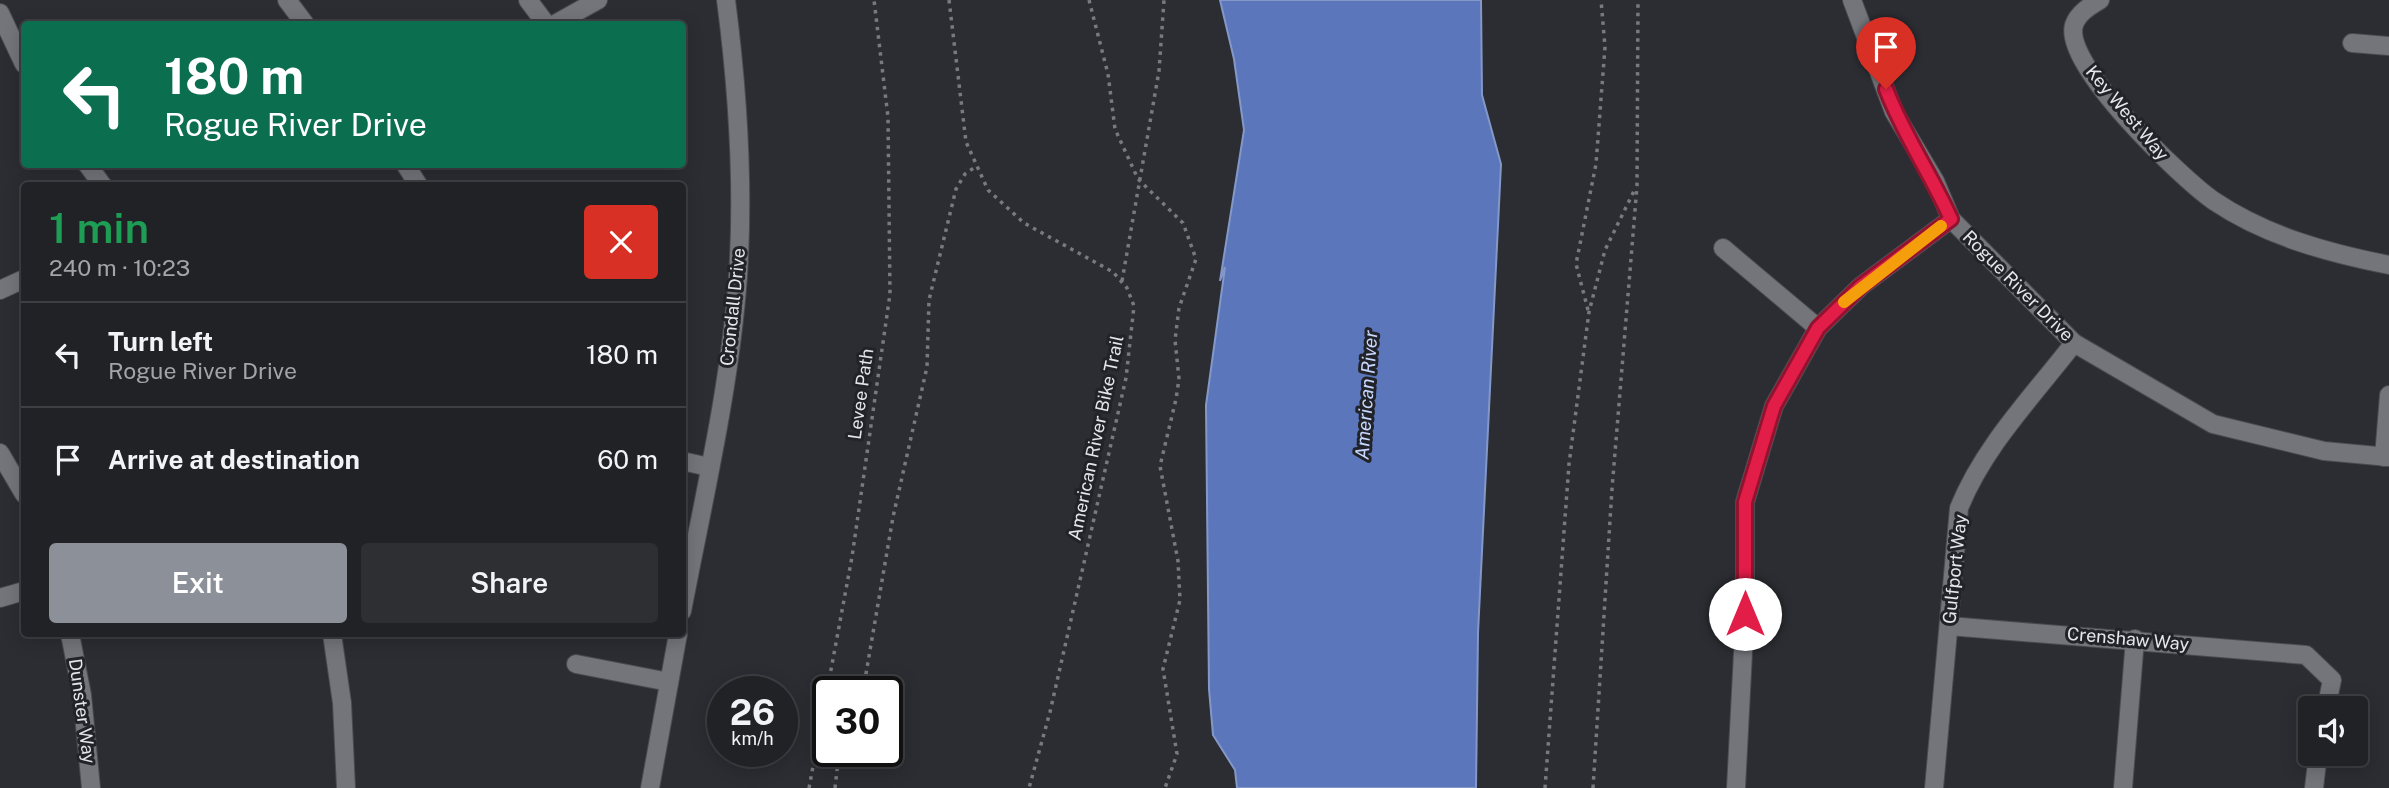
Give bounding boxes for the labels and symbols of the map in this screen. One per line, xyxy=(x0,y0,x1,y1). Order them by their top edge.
pin xyxy=(1856,17,1916,89)
street label: Key West Way xyxy=(2082,61,2173,165)
street label: Rogue River Drive xyxy=(1959,226,2078,345)
street label: Crondall Drive xyxy=(716,247,749,367)
water label: American River xyxy=(1351,329,1382,460)
street label: American River Bike Trail xyxy=(1064,333,1128,542)
street label: Levee Path xyxy=(844,347,877,441)
street label: Gulfport Way xyxy=(1938,513,1971,625)
position arrow xyxy=(1708,577,1782,651)
street label: Crenshaw Way xyxy=(2066,623,2190,654)
street label: Dunster Way xyxy=(65,657,100,765)
speed limit sign: 30 xyxy=(812,676,903,767)

